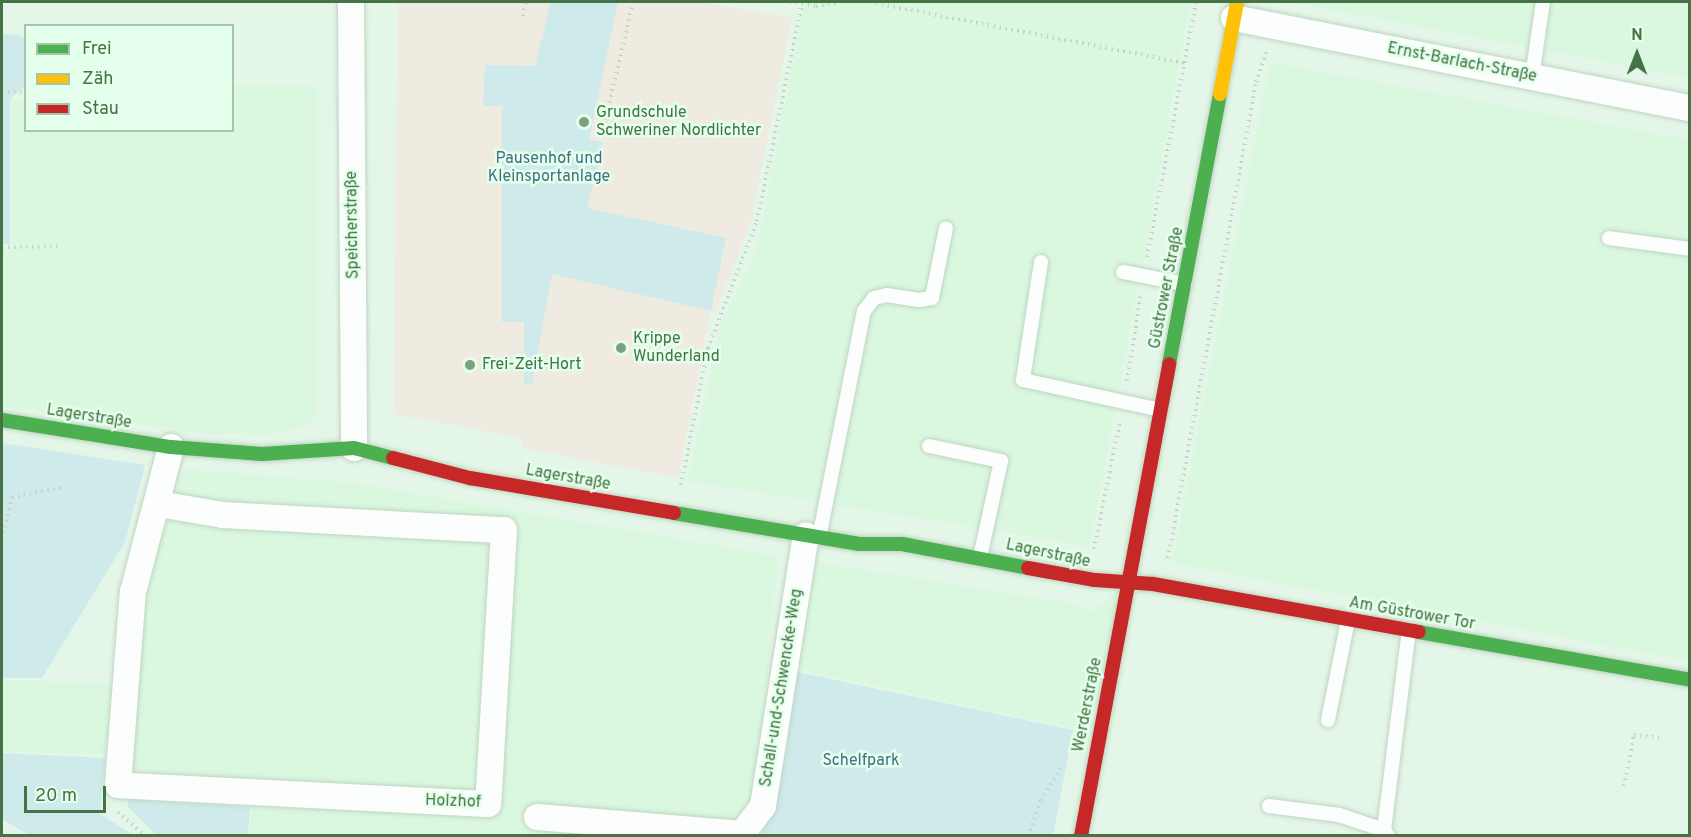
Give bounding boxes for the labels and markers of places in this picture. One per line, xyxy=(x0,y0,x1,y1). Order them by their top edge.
place label: Grundschule Schweriner Nordlichter xyxy=(596,103,761,141)
marker: Grundschule Schweriner Nordlichter xyxy=(577,115,591,129)
place label: Krippe Wunderland xyxy=(633,329,720,367)
marker: Krippe Wunderland xyxy=(614,341,628,355)
place label: Frei-Zeit-Hort xyxy=(482,355,581,375)
marker: Frei-Zeit-Hort xyxy=(463,358,477,372)

